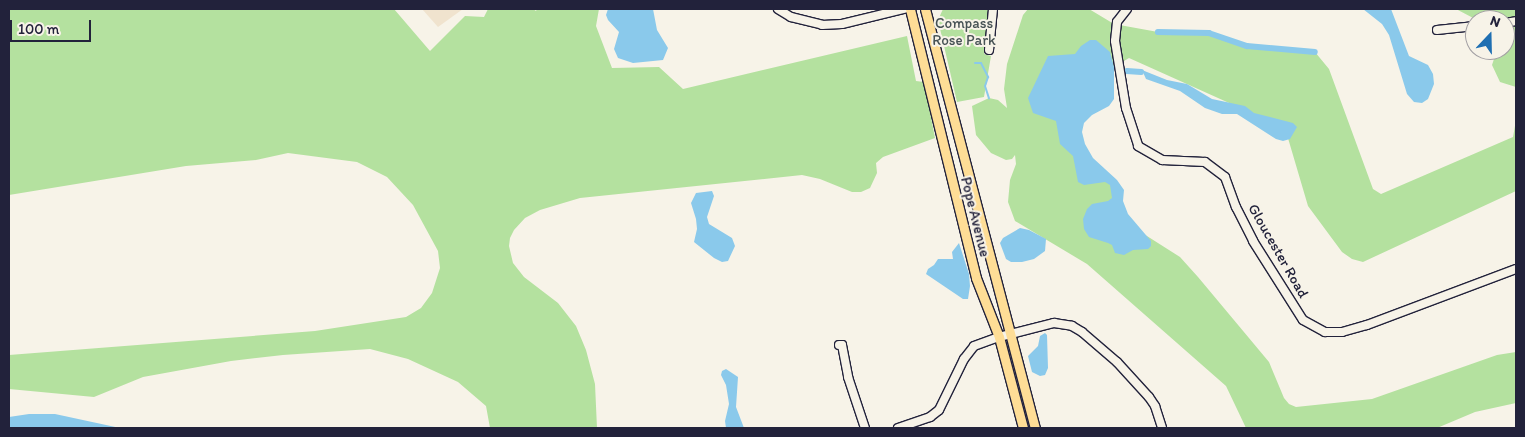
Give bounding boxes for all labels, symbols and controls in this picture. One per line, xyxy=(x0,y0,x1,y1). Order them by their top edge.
scale bar xyxy=(12,10,94,42)
north arrow xyxy=(1465,10,1515,60)
text: N xyxy=(1488,12,1503,31)
park label: Compass Rose Park xyxy=(932,14,996,49)
text: 100 m xyxy=(18,20,59,38)
street label: Pope Avenue xyxy=(956,175,994,259)
street label: Gloucester Road xyxy=(1244,201,1312,301)

